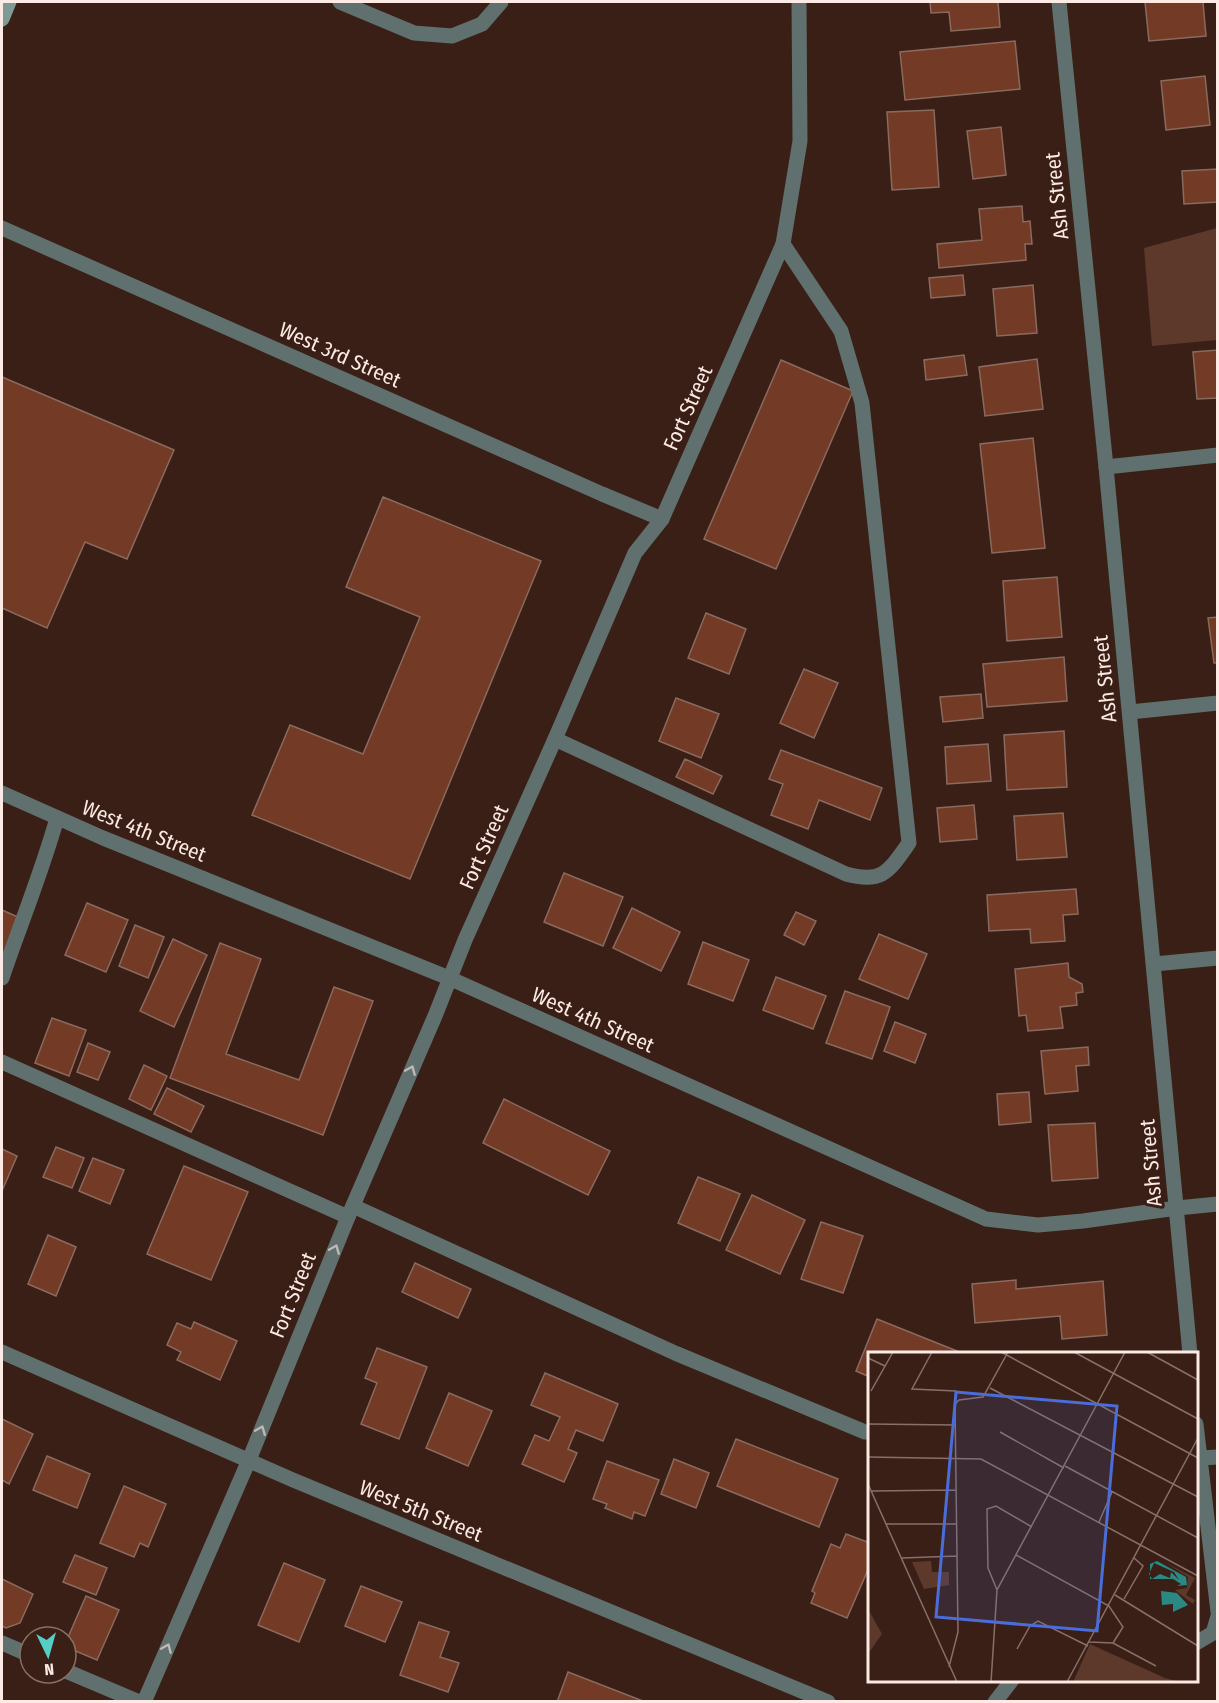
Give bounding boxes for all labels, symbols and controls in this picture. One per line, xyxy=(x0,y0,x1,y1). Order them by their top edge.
street label: Ash Street xyxy=(1039,151,1075,241)
street label: West 3rd Street xyxy=(275,317,405,394)
street label: Fort Street xyxy=(658,361,718,455)
street label: Ash Street xyxy=(1087,634,1123,724)
street label: West 4th Street xyxy=(78,794,210,868)
street label: Fort Street xyxy=(454,800,514,894)
street label: West 4th Street xyxy=(528,981,658,1059)
one-way arrow xyxy=(404,1066,416,1077)
street label: Ash Street xyxy=(1134,1118,1168,1208)
one-way arrow xyxy=(328,1245,340,1256)
street label: Fort Street xyxy=(264,1248,322,1342)
inset map xyxy=(868,1352,1198,1682)
one-way arrow xyxy=(254,1425,266,1436)
street label: West 5th Street xyxy=(356,1474,487,1548)
north arrow xyxy=(18,1625,78,1685)
one-way arrow xyxy=(160,1643,172,1654)
text: N xyxy=(44,1660,55,1679)

